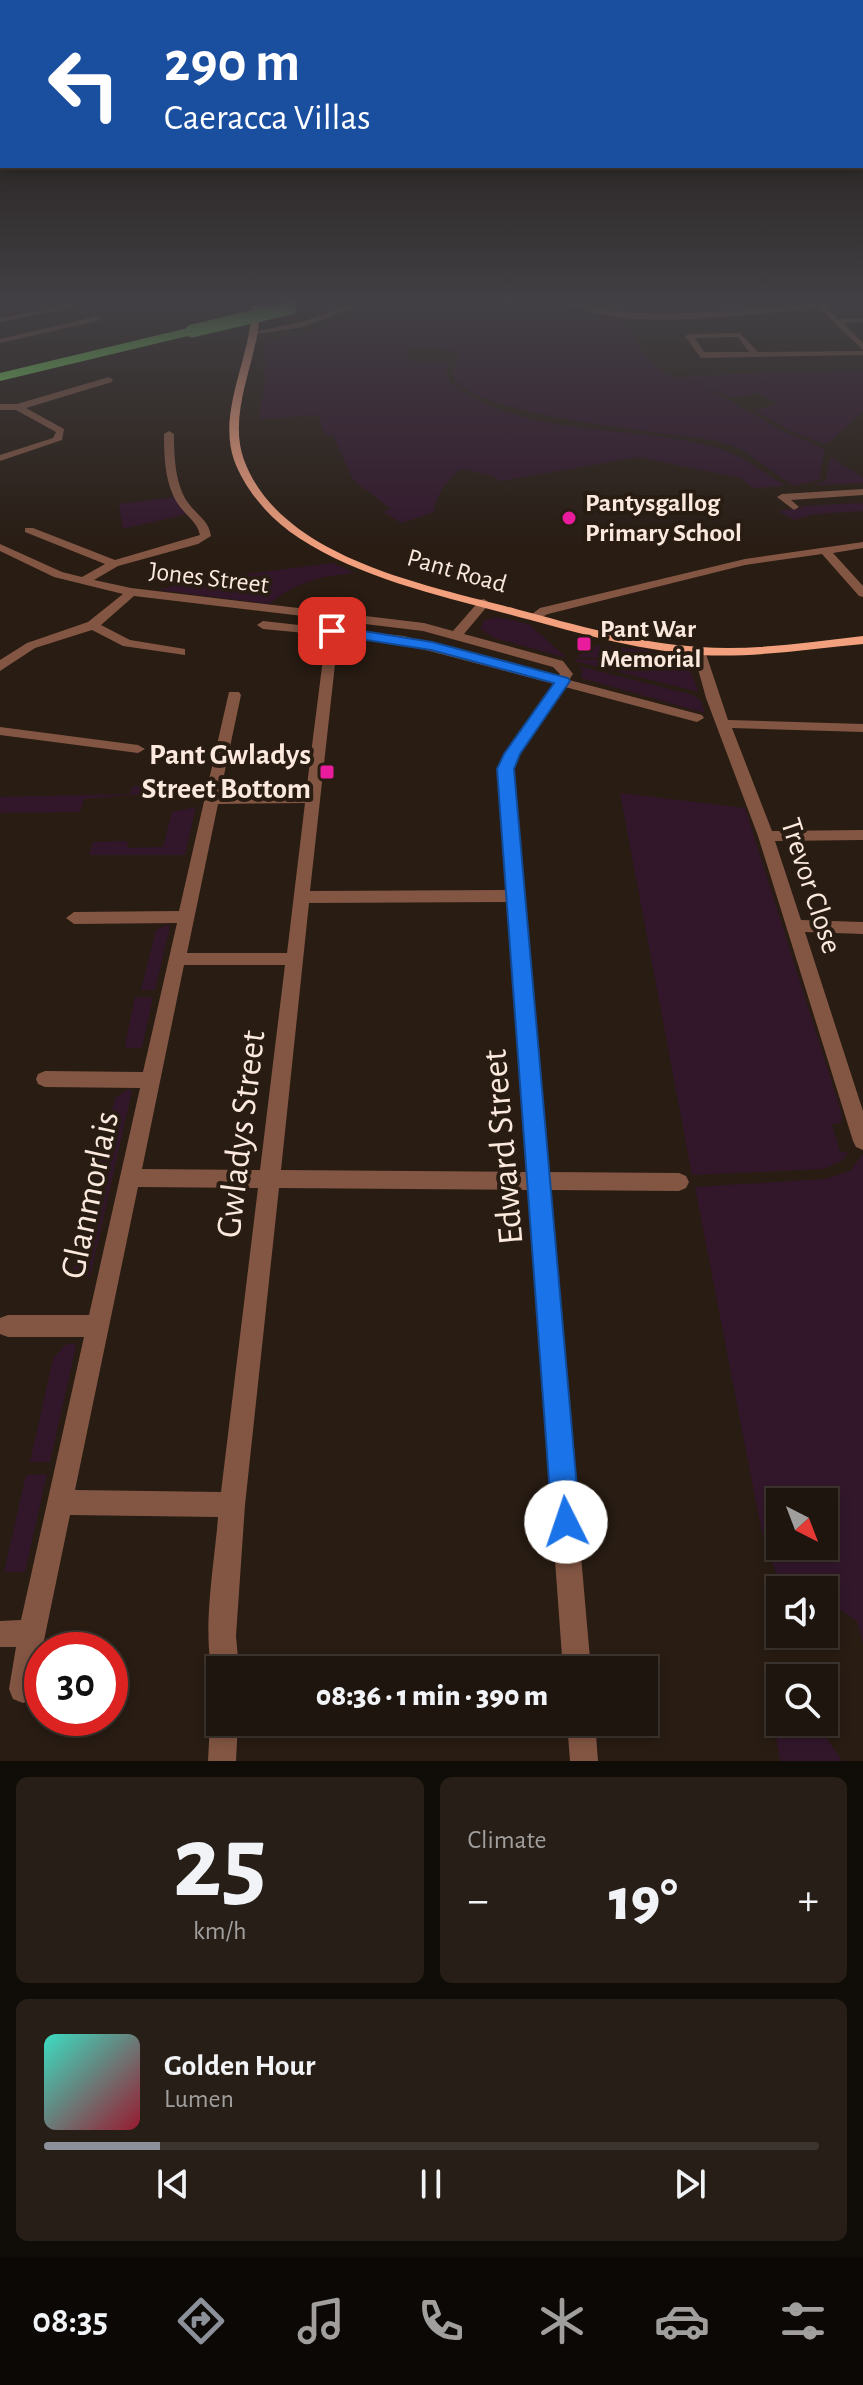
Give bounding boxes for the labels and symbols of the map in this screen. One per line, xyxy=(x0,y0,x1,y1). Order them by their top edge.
place label: Pantysgallog Primary School xyxy=(585,490,742,546)
marker: Pantysgallog Primary School xyxy=(560,509,578,527)
street label: Pant Road xyxy=(404,544,510,598)
street label: Jones Street xyxy=(148,558,270,598)
pin xyxy=(298,597,366,665)
place label: Pant War Memorial xyxy=(600,616,701,672)
marker: Pant War Memorial xyxy=(575,635,593,653)
place label: Pant Gwladys Street Bottom xyxy=(142,740,311,804)
marker: Pant Gwladys Street Bottom xyxy=(318,763,336,781)
street label: Trevor Close xyxy=(775,815,847,957)
street label: Gwladys Street xyxy=(210,1028,272,1240)
street label: Edward Street xyxy=(476,1047,529,1246)
street label: Glanmorlais xyxy=(55,1108,125,1282)
position arrow xyxy=(524,1480,608,1564)
north arrow xyxy=(766,1488,838,1560)
speed limit sign: 30 xyxy=(24,1632,128,1736)

